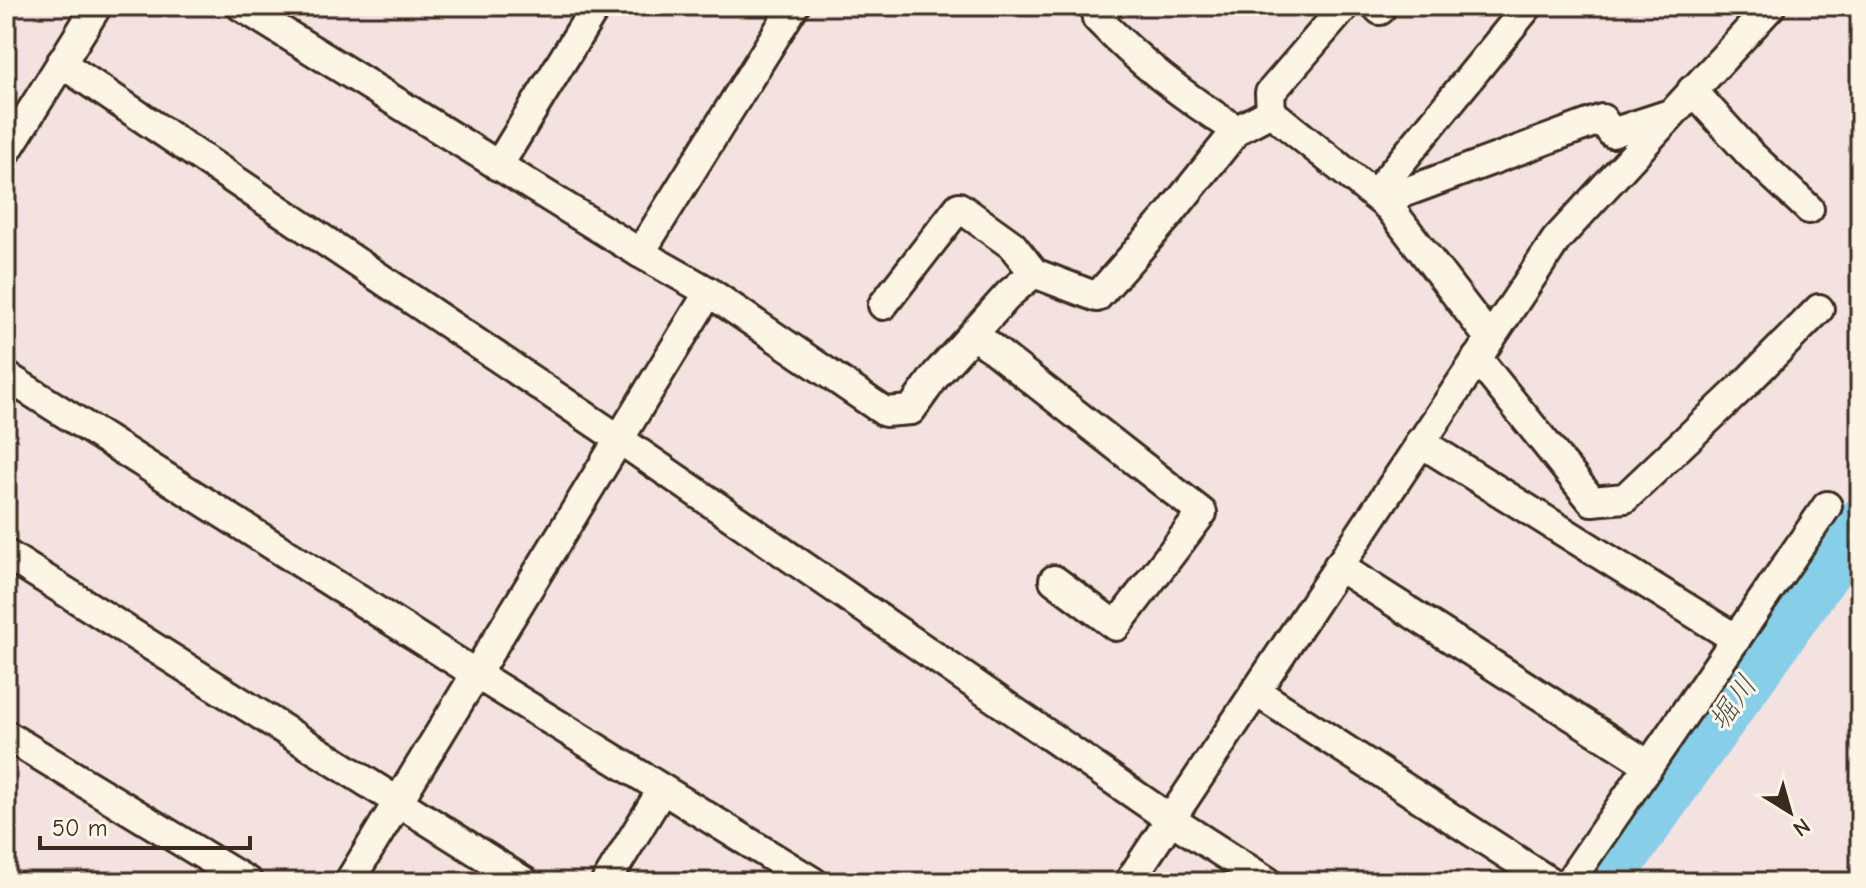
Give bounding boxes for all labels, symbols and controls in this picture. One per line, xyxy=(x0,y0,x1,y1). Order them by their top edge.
water label: 堀川 xyxy=(1701,668,1765,738)
north arrow xyxy=(1750,772,1830,852)
scale bar xyxy=(40,800,250,850)
text: N xyxy=(1788,812,1815,842)
text: 50 m xyxy=(52,814,108,842)

